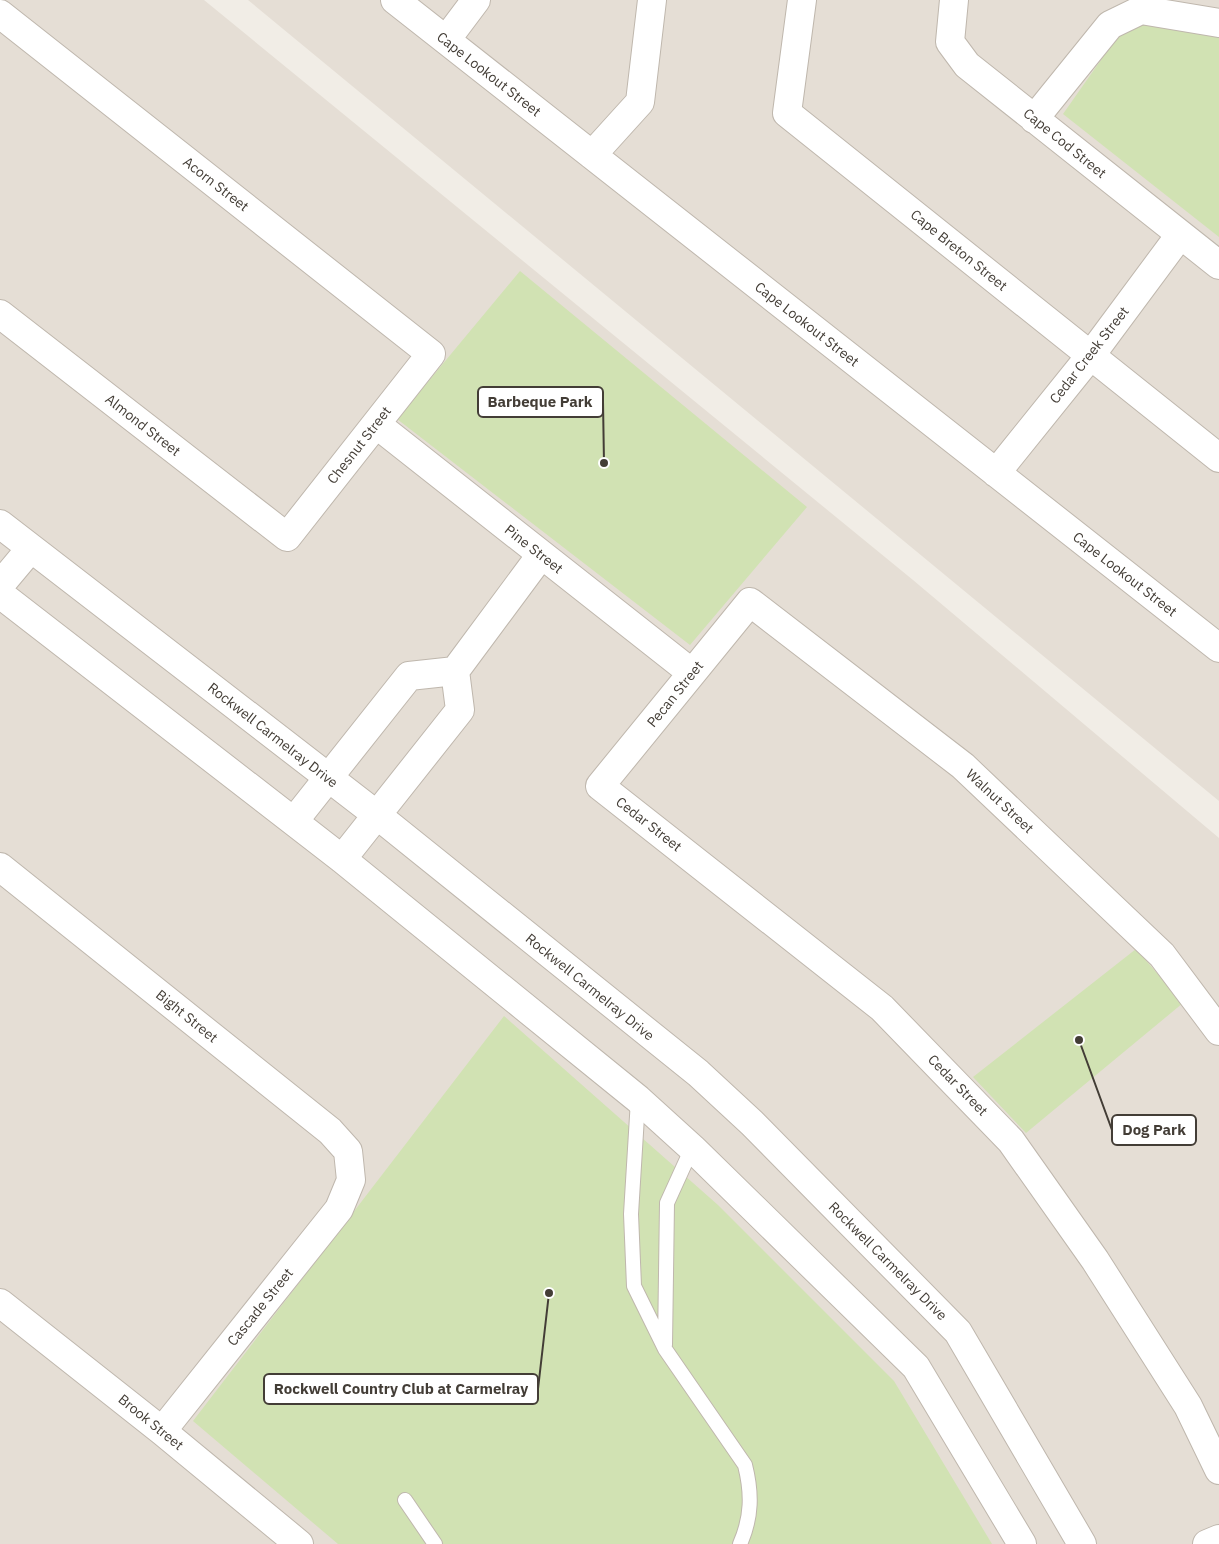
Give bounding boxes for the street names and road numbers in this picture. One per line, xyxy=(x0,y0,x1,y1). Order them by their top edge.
street label: Cape Lookout Street xyxy=(433,28,545,120)
street label: Cape Cod Street xyxy=(1020,104,1110,182)
street label: Acorn Street xyxy=(179,153,253,215)
street label: Cape Breton Street xyxy=(907,205,1011,295)
street label: Cape Lookout Street xyxy=(751,278,863,370)
street label: Cedar Creek Street xyxy=(1045,303,1133,407)
street label: Almond Street xyxy=(102,390,184,460)
street label: Chesnut Street xyxy=(323,402,395,487)
street label: Pine Street xyxy=(501,521,567,577)
street label: Cape Lookout Street xyxy=(1069,528,1181,620)
street label: Pecan Street xyxy=(643,657,707,731)
street label: Rockwell Carmelray Drive xyxy=(204,678,342,792)
street label: Walnut Street xyxy=(962,765,1038,837)
street label: Cedar Street xyxy=(612,793,686,855)
street label: Rockwell Carmelray Drive xyxy=(522,929,658,1045)
street label: Bight Street xyxy=(152,986,222,1047)
street label: Cedar Street xyxy=(924,1050,992,1120)
street label: Rockwell Carmelray Drive xyxy=(825,1198,951,1324)
street label: Cascade Street xyxy=(223,1264,297,1350)
street label: Brook Street xyxy=(115,1390,187,1454)

